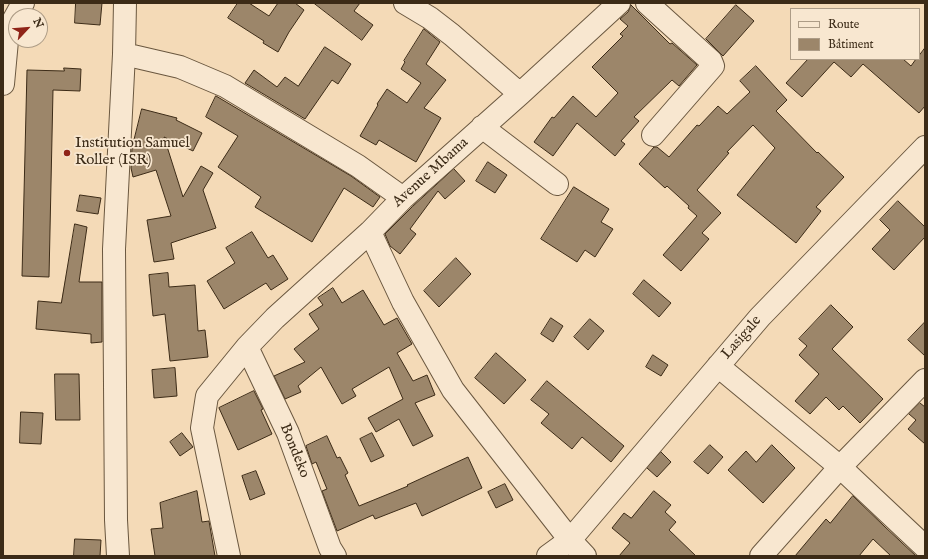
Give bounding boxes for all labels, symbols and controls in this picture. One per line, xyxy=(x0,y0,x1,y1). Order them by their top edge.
north arrow xyxy=(8,8,48,48)
legend xyxy=(790,8,920,60)
text: N xyxy=(30,16,46,31)
text: Route xyxy=(828,17,859,32)
text: Bâtiment xyxy=(828,37,874,52)
street label: Avenue Mbama xyxy=(389,134,473,212)
place label: Institution Samuel Roller (ISR) xyxy=(75,135,190,170)
marker: Institution Samuel Roller (ISR) xyxy=(62,148,72,158)
street label: Lasigale xyxy=(718,312,766,364)
street label: Bondeko xyxy=(275,421,313,481)

